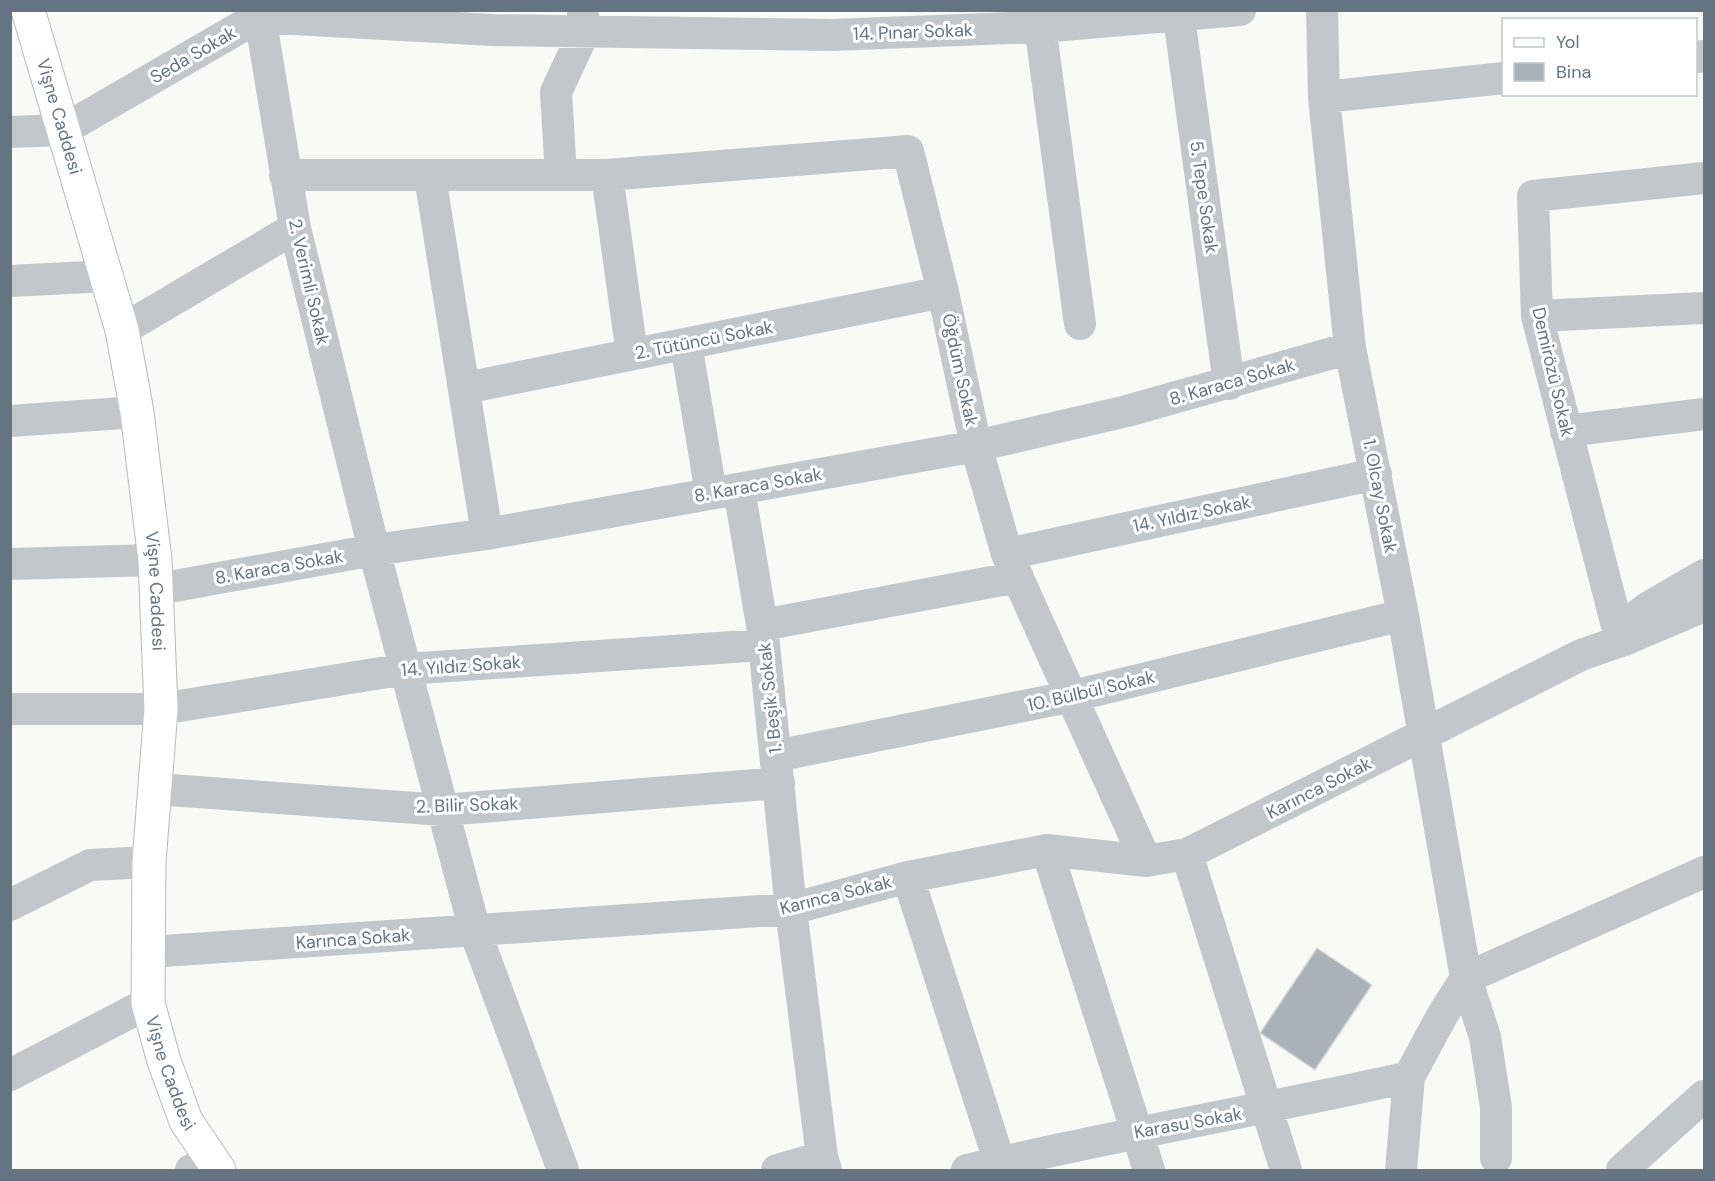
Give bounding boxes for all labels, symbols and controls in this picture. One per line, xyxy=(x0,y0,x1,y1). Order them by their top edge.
street label: 14. Pınar Sokak xyxy=(853,18,973,46)
legend xyxy=(1502,18,1697,96)
street label: Seda Sokak xyxy=(146,21,240,89)
text: Yol xyxy=(1556,30,1580,54)
street label: Vişne Caddesi xyxy=(31,56,88,177)
text: Bina xyxy=(1556,60,1591,84)
street label: 5. Tepe Sokak xyxy=(1184,139,1224,255)
street label: 2. Verimli Sokak xyxy=(283,216,335,348)
street label: Demirözü Sokak xyxy=(1526,305,1580,439)
street label: Öğdüm Sokak xyxy=(936,311,984,429)
street label: 2. Tütüncü Sokak xyxy=(633,315,775,365)
street label: 8. Karaca Sokak xyxy=(1166,353,1298,411)
street label: 1. Olcay Sokak xyxy=(1357,437,1403,555)
street label: 8. Karaca Sokak xyxy=(692,462,824,508)
street label: 14. Yıldız Sokak xyxy=(1131,490,1253,538)
street label: Vişne Caddesi xyxy=(140,530,171,651)
street label: 8. Karaca Sokak xyxy=(213,544,345,590)
street label: 1. Beşik Sokak xyxy=(752,641,788,755)
street label: 14. Yıldız Sokak xyxy=(400,650,522,682)
street label: 10. Bülbül Sokak xyxy=(1025,665,1157,717)
street label: Karınca Sokak xyxy=(1262,751,1376,825)
street label: 2. Bilir Sokak xyxy=(415,791,519,819)
street label: Karınca Sokak xyxy=(777,869,895,921)
street label: Karınca Sokak xyxy=(295,923,411,955)
street label: Vişne Caddesi xyxy=(140,1013,201,1135)
street label: Karasu Sokak xyxy=(1132,1102,1244,1144)

